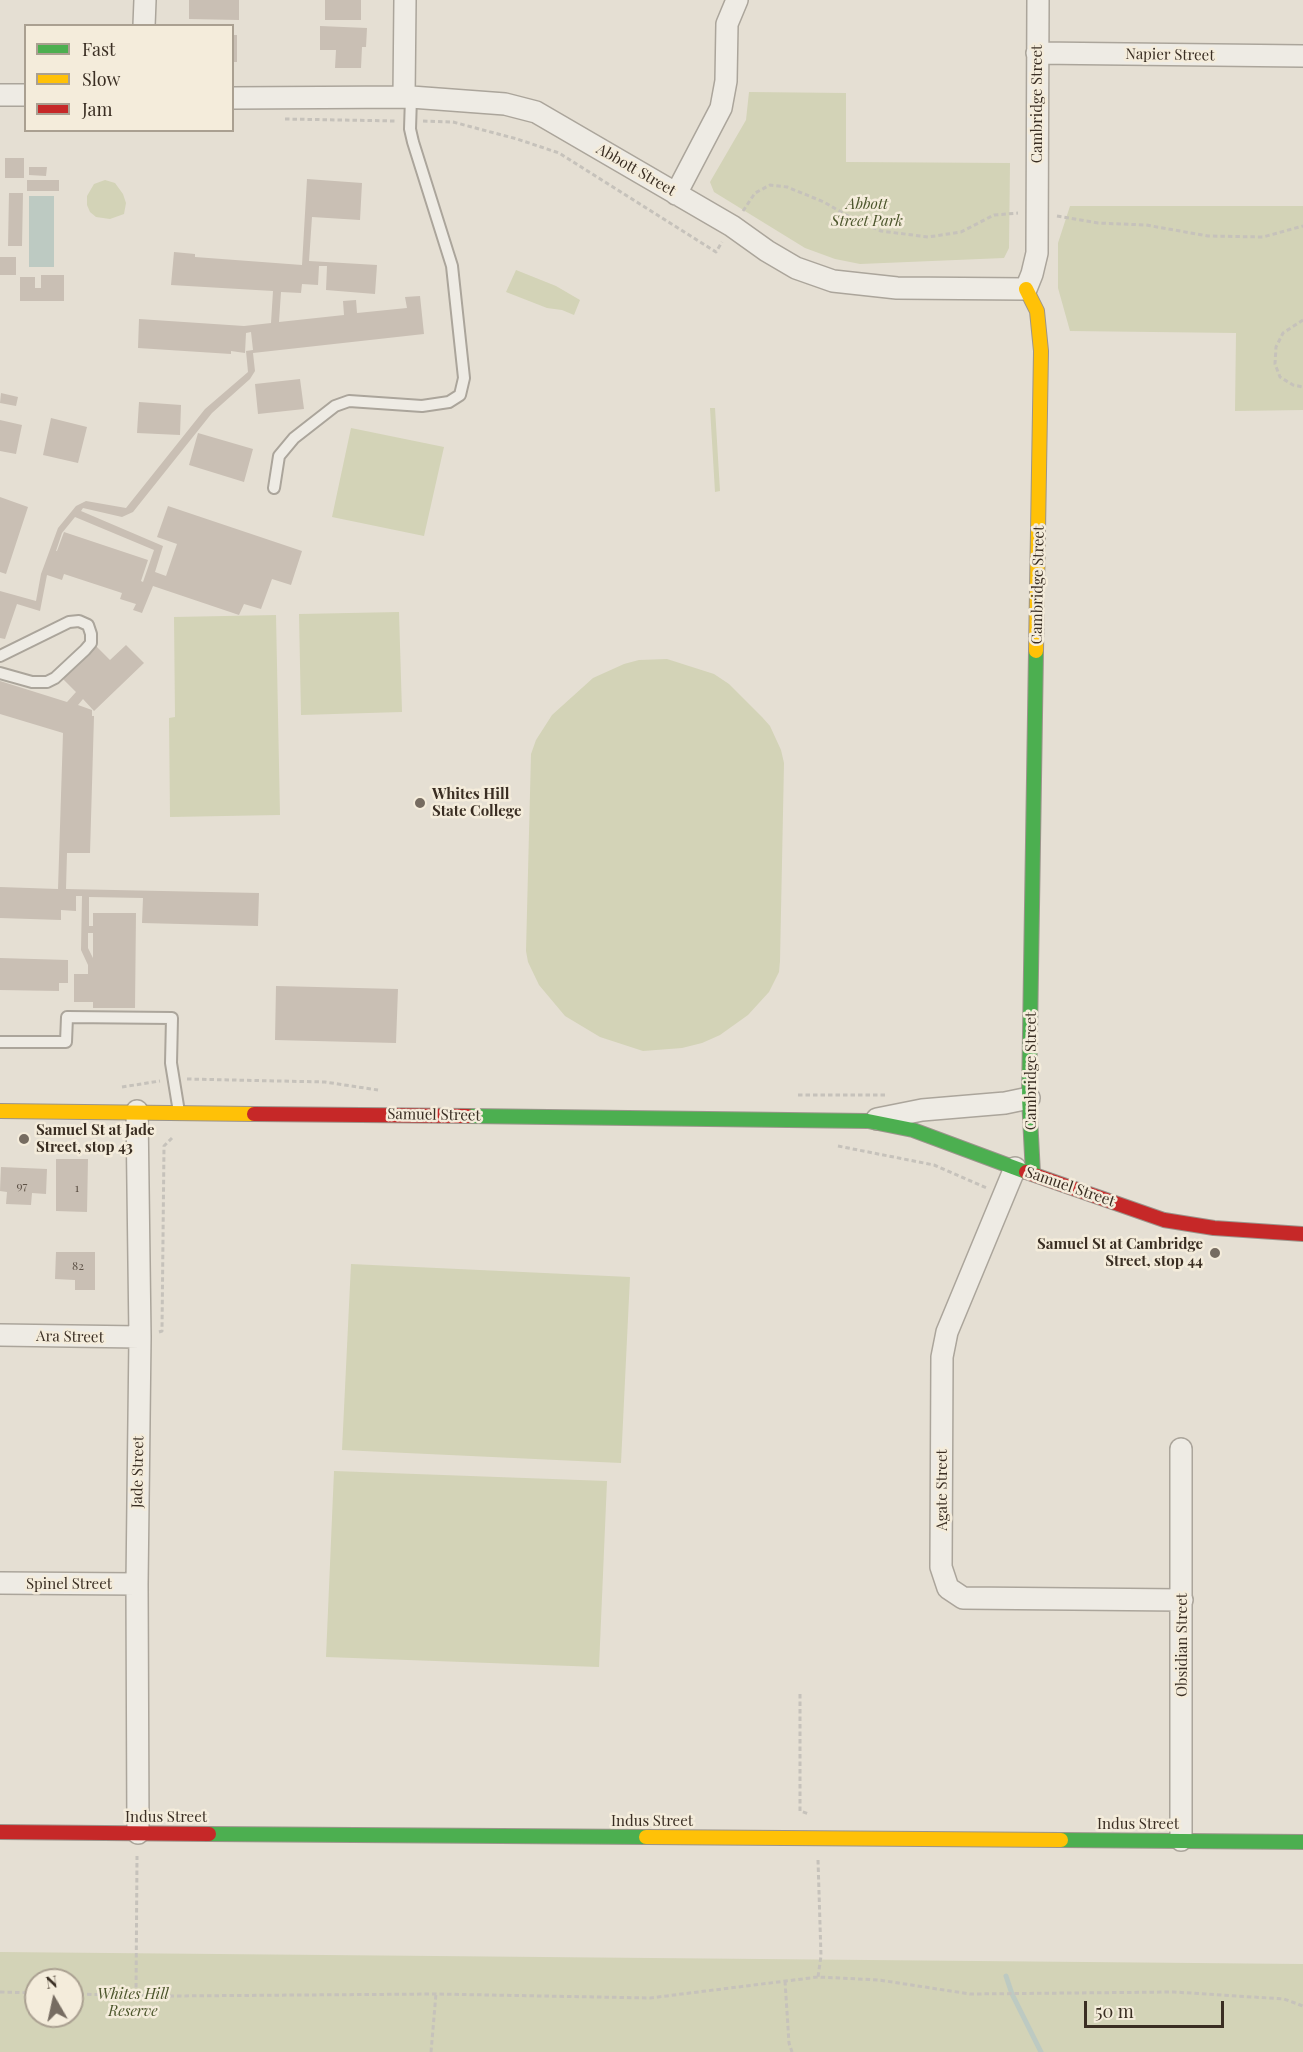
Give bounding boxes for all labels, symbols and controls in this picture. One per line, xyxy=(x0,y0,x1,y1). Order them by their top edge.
legend xyxy=(24,24,234,132)
text: Fast xyxy=(82,37,115,61)
street label: Cambridge Street xyxy=(1028,45,1046,163)
street label: Napier Street xyxy=(1125,45,1215,65)
text: Slow xyxy=(82,67,120,91)
text: Jam xyxy=(82,97,112,121)
street label: Abbott Street xyxy=(593,140,679,200)
park label: Abbott Street Park xyxy=(831,195,903,230)
street label: Cambridge Street xyxy=(1028,525,1048,645)
place label: Whites Hill State College xyxy=(432,785,521,820)
marker: Whites Hill State College xyxy=(413,796,427,810)
street label: Cambridge Street xyxy=(1022,1012,1040,1130)
street label: Samuel Street xyxy=(387,1105,481,1125)
place label: Samuel St at Jade Street, stop 43 xyxy=(36,1121,154,1156)
marker: Samuel St at Jade Street, stop 43 xyxy=(17,1132,31,1146)
street label: Samuel Street xyxy=(1023,1163,1117,1211)
house number: 97 xyxy=(17,1179,27,1193)
house number: 1 xyxy=(75,1181,79,1195)
place label: Samuel St at Cambridge Street, stop 44 xyxy=(1037,1235,1203,1270)
marker: Samuel St at Cambridge Street, stop 44 xyxy=(1208,1246,1222,1260)
house number: 82 xyxy=(72,1259,84,1273)
street label: Ara Street xyxy=(36,1327,104,1347)
street label: Jade Street xyxy=(128,1436,148,1508)
street label: Agate Street xyxy=(933,1449,951,1531)
street label: Spinel Street xyxy=(26,1575,112,1593)
street label: Obsidian Street xyxy=(1173,1593,1191,1697)
street label: Indus Street xyxy=(125,1808,207,1826)
street label: Indus Street xyxy=(611,1812,693,1830)
street label: Indus Street xyxy=(1097,1815,1179,1833)
north arrow xyxy=(24,1968,84,2028)
text: N xyxy=(44,1970,59,1993)
park label: Whites Hill Reserve xyxy=(97,1985,169,2020)
scale bar xyxy=(1087,1989,1226,2027)
text: 50 m xyxy=(1095,1999,1134,2023)

